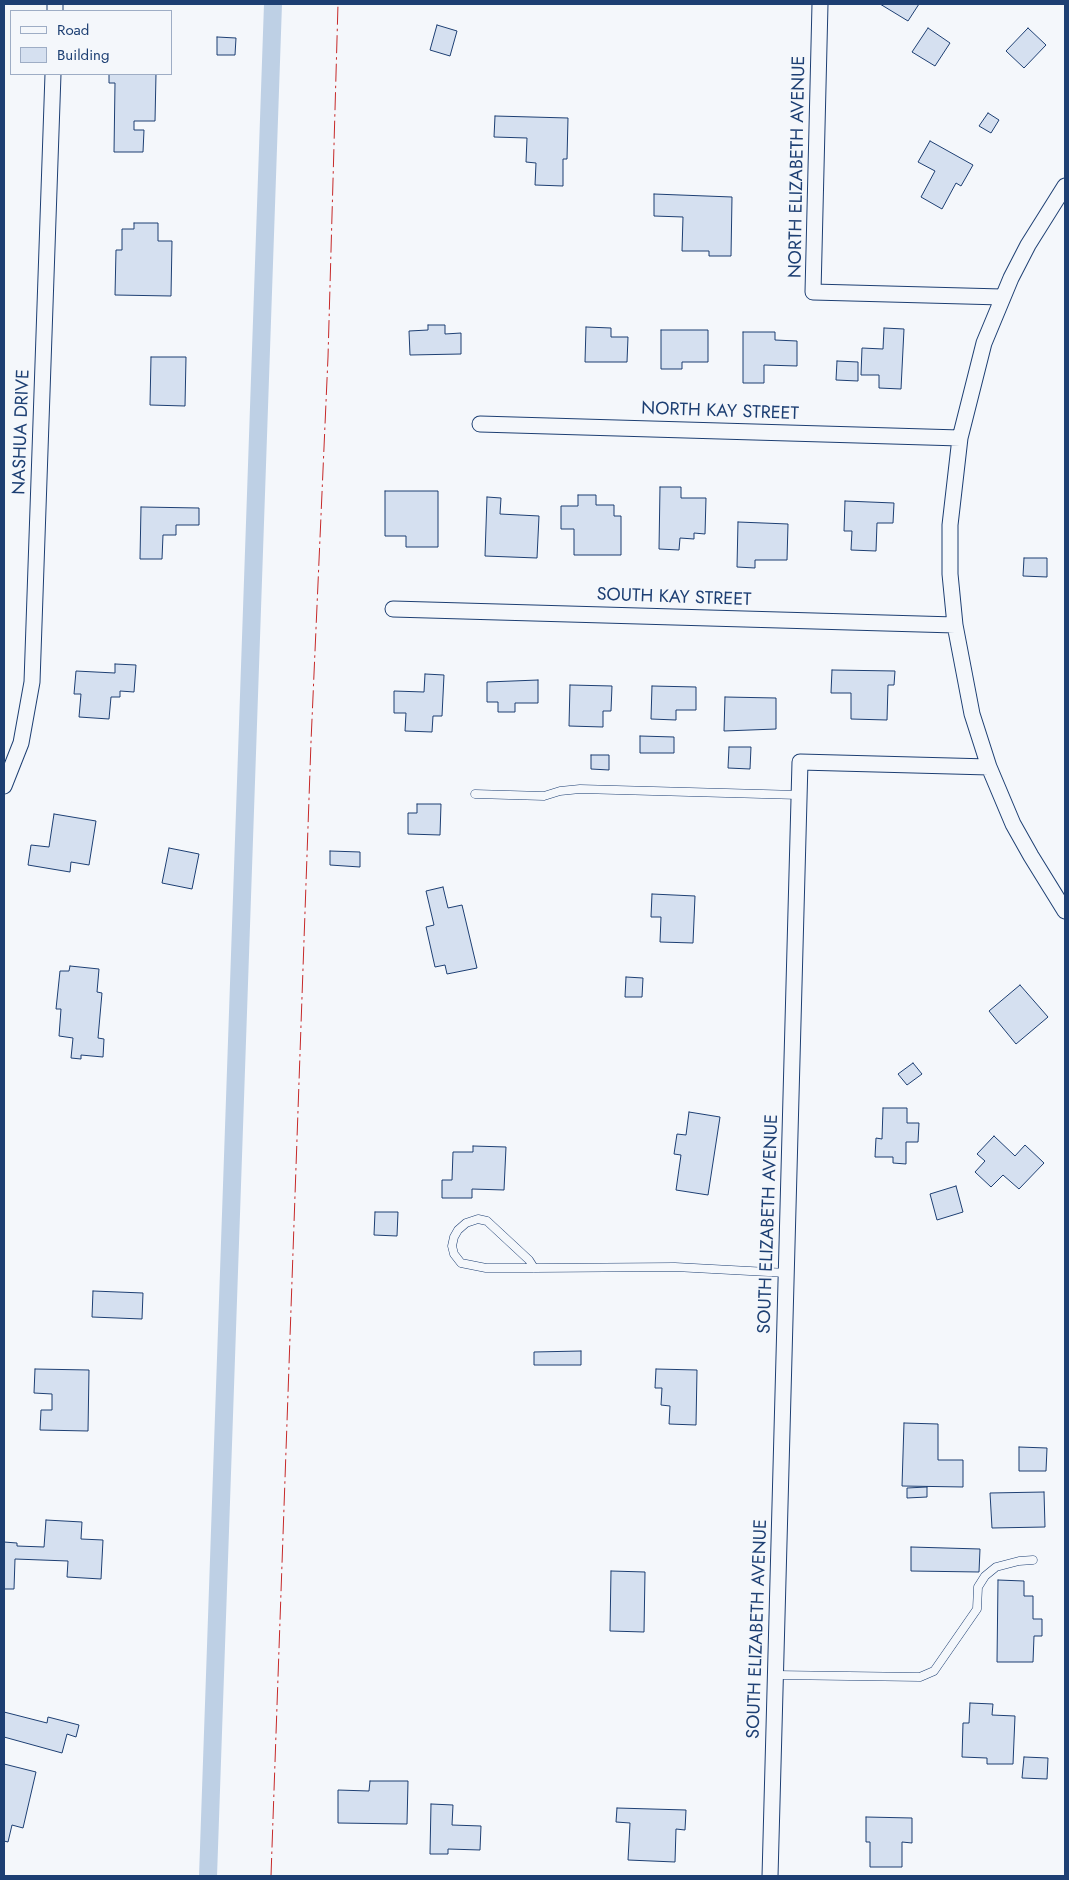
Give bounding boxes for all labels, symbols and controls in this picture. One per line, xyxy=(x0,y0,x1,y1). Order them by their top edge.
legend xyxy=(10,10,172,75)
text: Road xyxy=(57,19,89,41)
text: Building xyxy=(57,44,109,66)
street label: NORTH ELIZABETH AVENUE xyxy=(785,56,811,278)
street label: NASHUA DRIVE xyxy=(9,369,35,495)
street label: NORTH KAY STREET xyxy=(641,398,799,426)
street label: SOUTH KAY STREET xyxy=(596,585,752,611)
street label: SOUTH ELIZABETH AVENUE xyxy=(754,1114,784,1334)
street label: SOUTH ELIZABETH AVENUE xyxy=(743,1519,773,1739)

